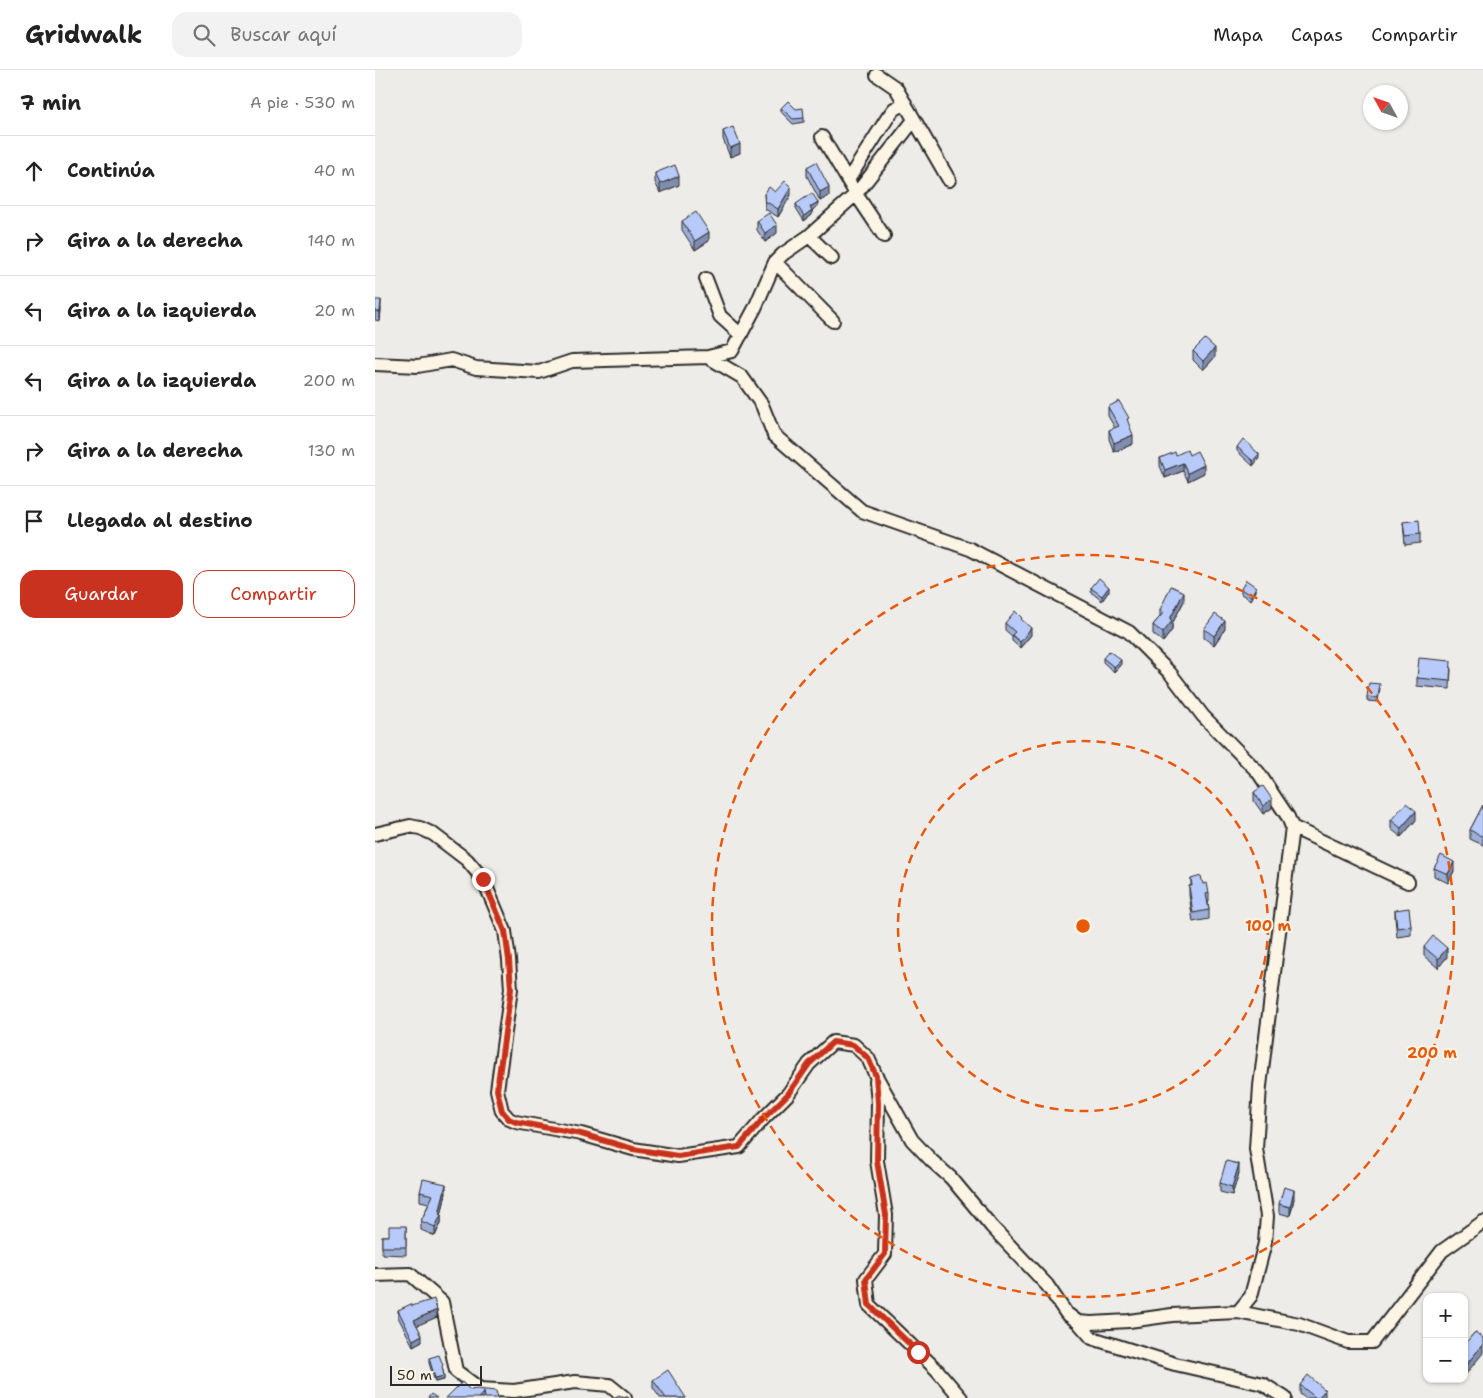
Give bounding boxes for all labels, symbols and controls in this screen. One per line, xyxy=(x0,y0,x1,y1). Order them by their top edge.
search box xyxy=(172,12,522,57)
text: Gridwalk xyxy=(25,19,142,51)
icon: search xyxy=(190,21,218,49)
text: Buscar aquí xyxy=(230,22,337,47)
text: Mapa xyxy=(1213,23,1263,47)
text: Capas xyxy=(1291,23,1343,47)
text: Compartir xyxy=(1371,23,1458,47)
north arrow xyxy=(1363,85,1408,130)
text: 7 min xyxy=(20,89,81,117)
text: A pie · 530 m xyxy=(250,92,355,113)
icon: ahead xyxy=(20,157,48,185)
text: Continúa xyxy=(67,158,155,183)
text: 40 m xyxy=(313,160,355,181)
icon: right xyxy=(20,227,48,255)
text: Gira a la derecha xyxy=(67,228,243,253)
text: 140 m xyxy=(308,230,355,251)
icon: left xyxy=(20,297,48,325)
text: Gira a la izquierda xyxy=(67,298,256,323)
text: 20 m xyxy=(314,300,355,321)
icon: left xyxy=(20,367,48,395)
text: Gira a la izquierda xyxy=(67,368,256,393)
text: 200 m xyxy=(303,370,355,391)
icon: right xyxy=(20,437,48,465)
text: Gira a la derecha xyxy=(67,438,243,463)
text: 130 m xyxy=(308,440,355,461)
icon: arrive xyxy=(20,507,48,535)
text: Llegada al destino xyxy=(67,508,253,533)
button: Guardar xyxy=(20,570,183,618)
button: Compartir xyxy=(193,570,355,618)
route end xyxy=(472,868,495,891)
text: 100 m xyxy=(1245,916,1291,936)
centre of rings xyxy=(1074,917,1092,935)
text: 200 m xyxy=(1407,1043,1457,1063)
map controls xyxy=(1423,1293,1468,1383)
button: + xyxy=(1423,1293,1468,1338)
button: − xyxy=(1423,1338,1468,1383)
route start xyxy=(907,1341,930,1364)
scale bar xyxy=(390,1363,483,1386)
text: 50 m xyxy=(397,1366,432,1384)

